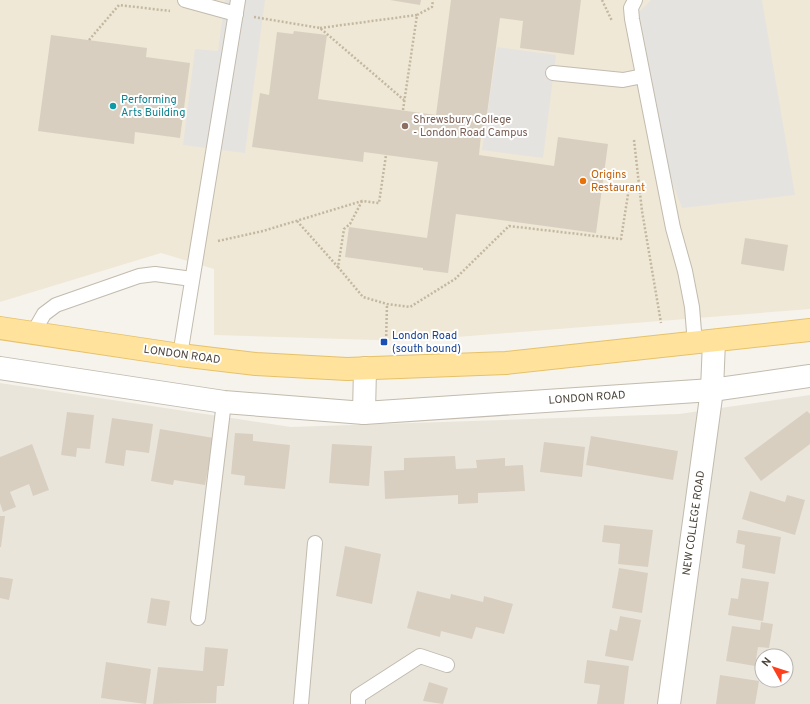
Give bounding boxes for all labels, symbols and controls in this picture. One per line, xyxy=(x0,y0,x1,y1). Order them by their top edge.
place label: Performing Arts Building xyxy=(121,93,185,120)
marker: Performing Arts Building xyxy=(108,101,118,111)
place label: Shrewsbury College - London Road Campus xyxy=(413,113,528,140)
marker: Shrewsbury College - London Road Campus xyxy=(400,121,410,131)
place label: Origins Restaurant xyxy=(591,168,645,195)
marker: Origins Restaurant xyxy=(578,176,588,186)
place label: London Road (south bound) xyxy=(392,329,461,356)
marker: London Road (south bound) xyxy=(379,337,389,347)
street label: LONDON ROAD xyxy=(143,343,221,367)
street label: LONDON ROAD xyxy=(548,388,626,408)
street label: NEW COLLEGE ROAD xyxy=(680,470,708,576)
north arrow xyxy=(754,648,794,688)
text: N xyxy=(759,655,775,670)

